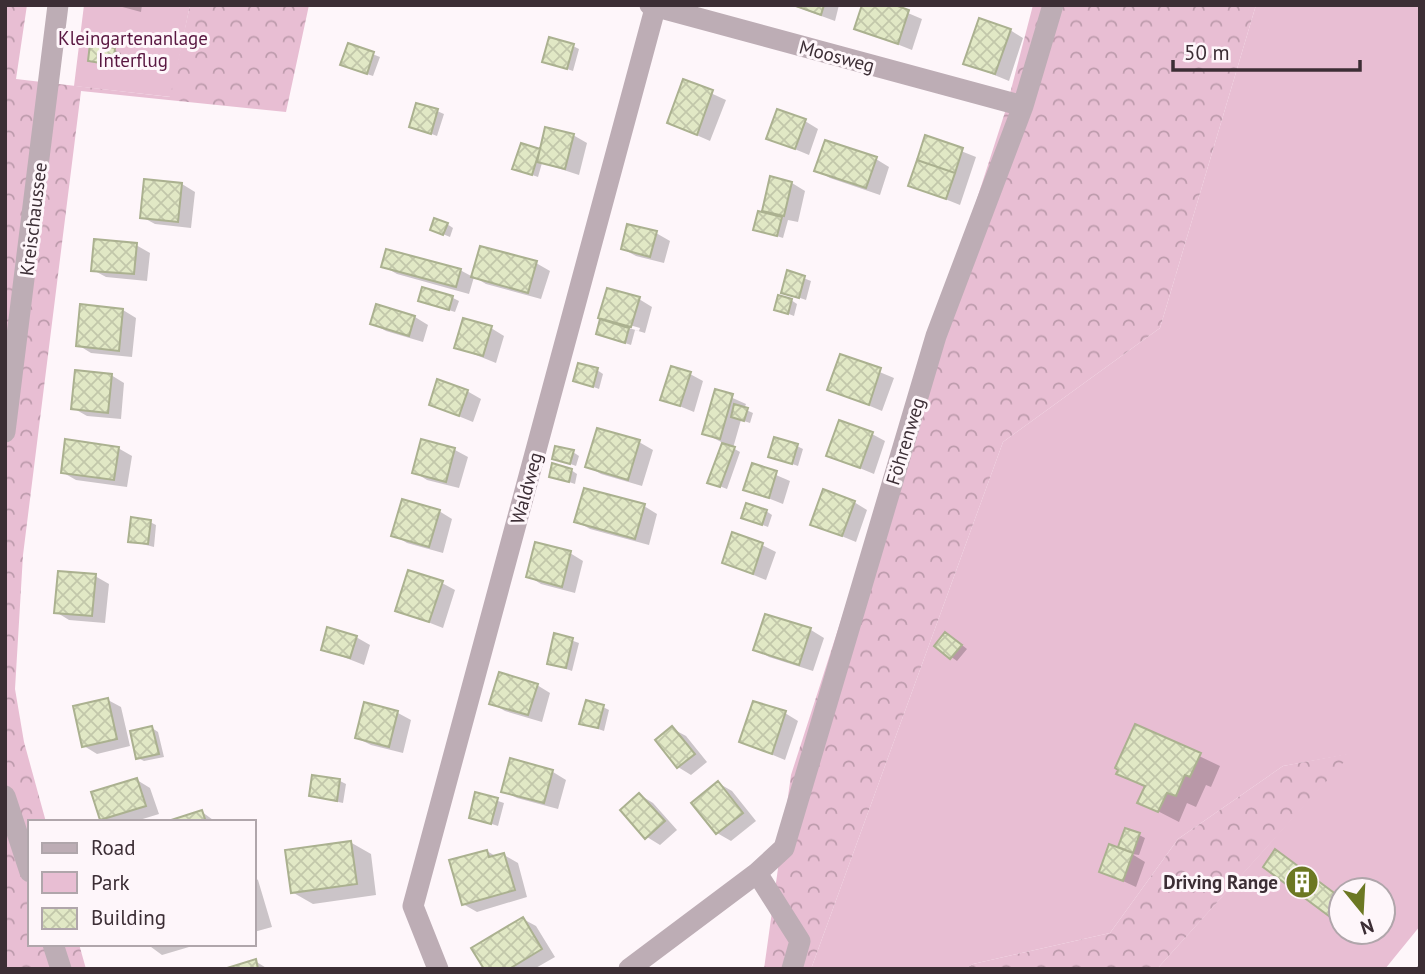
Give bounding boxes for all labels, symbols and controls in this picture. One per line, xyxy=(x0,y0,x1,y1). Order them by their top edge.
park label: Kleingartenanlage Interflug xyxy=(58,26,208,72)
scale bar xyxy=(1173,28,1360,72)
street label: Moosweg xyxy=(797,34,877,78)
text: 50 m xyxy=(1184,39,1230,66)
street label: Kreischaussee xyxy=(14,161,52,277)
street label: Föhrenweg xyxy=(880,394,930,488)
street label: Waldweg xyxy=(505,449,547,527)
legend xyxy=(28,820,256,946)
text: Road xyxy=(91,834,135,861)
building icon: Driving Range xyxy=(1283,863,1321,901)
text: Park xyxy=(91,869,130,896)
place label: Driving Range xyxy=(1163,870,1278,894)
north arrow xyxy=(1327,876,1397,946)
text: Building xyxy=(91,904,166,931)
text: N xyxy=(1358,914,1377,941)

